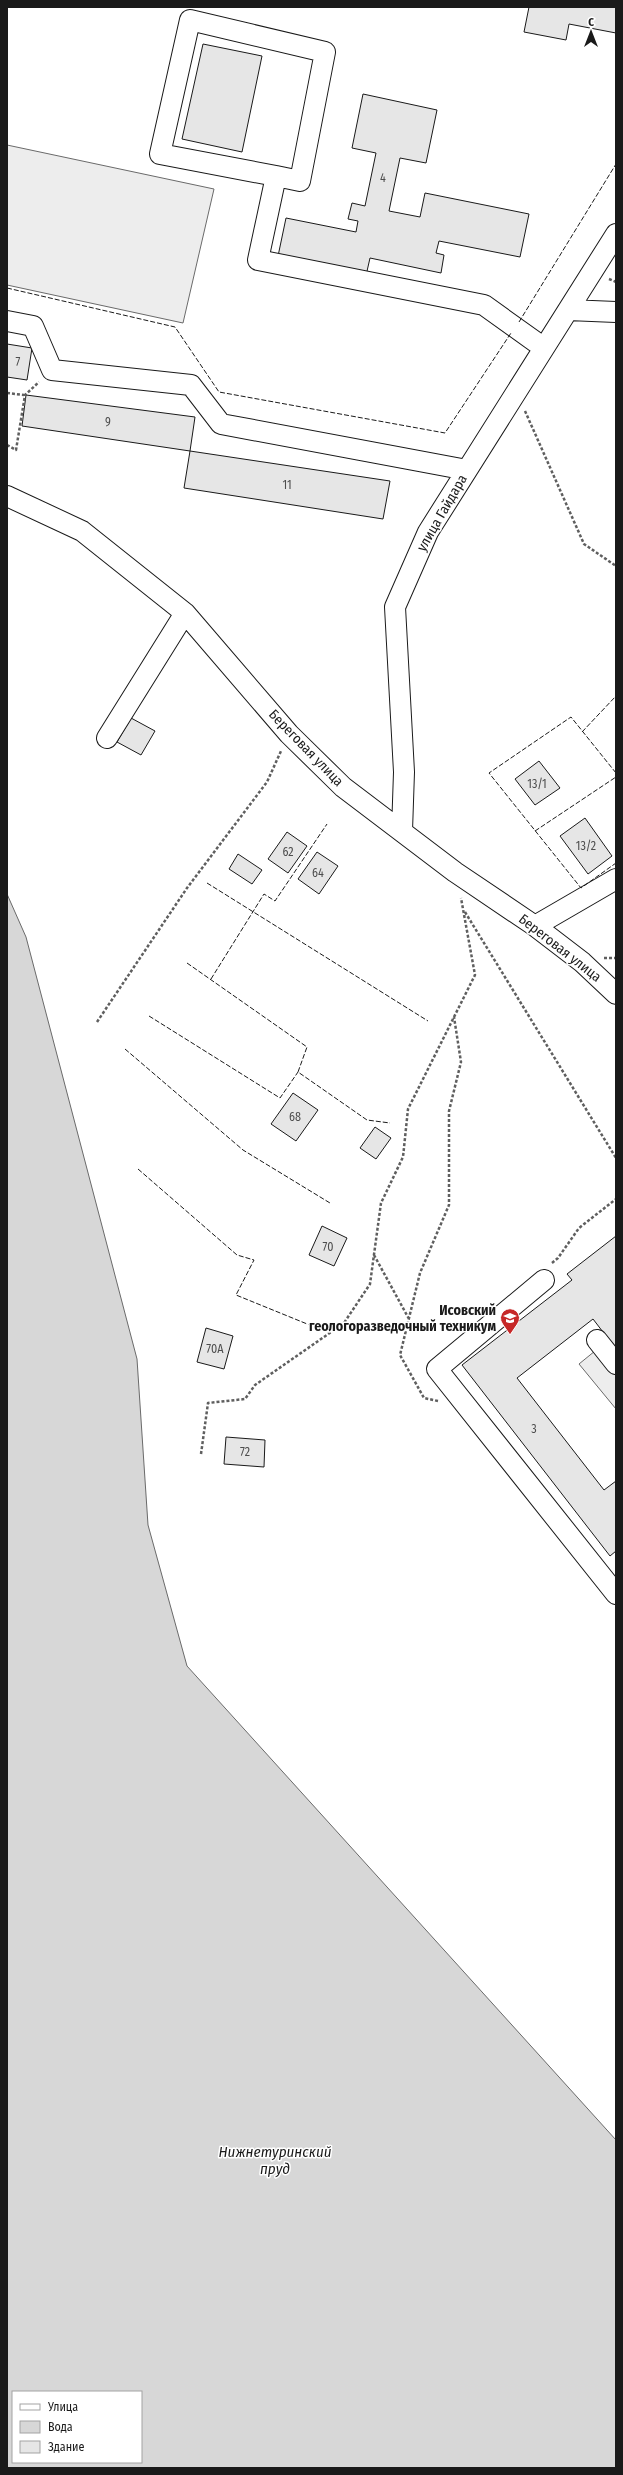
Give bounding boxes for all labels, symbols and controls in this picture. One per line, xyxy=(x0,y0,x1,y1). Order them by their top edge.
north arrow xyxy=(571,12,611,52)
text: С xyxy=(588,16,594,29)
house number: 4 xyxy=(380,171,386,185)
house number: 7 xyxy=(16,355,21,369)
house number: 9 xyxy=(105,415,111,429)
street label: улица Гайдара xyxy=(413,471,471,554)
house number: 11 xyxy=(282,478,292,492)
street label: Береговая улица xyxy=(265,706,347,790)
house number: 13/1 xyxy=(527,777,547,791)
house number: 13/2 xyxy=(576,839,596,853)
house number: 62 xyxy=(282,845,294,859)
house number: 64 xyxy=(312,866,324,880)
street label: Береговая улица xyxy=(515,910,605,986)
house number: 68 xyxy=(289,1110,301,1124)
house number: 70 xyxy=(323,1240,333,1254)
place label: Исовский геологоразведочный техникум xyxy=(309,1302,496,1335)
school or university icon: Исовский геологоразведочный техникум xyxy=(499,1307,521,1335)
house number: 70А xyxy=(206,1342,224,1356)
house number: 3 xyxy=(531,1422,537,1436)
house number: 72 xyxy=(240,1445,250,1459)
water label: Нижнетуринский пруд xyxy=(219,2143,332,2178)
legend xyxy=(12,2391,142,2463)
text: Улица xyxy=(47,2400,78,2414)
text: Вода xyxy=(48,2420,73,2434)
text: Здание xyxy=(48,2440,84,2454)

